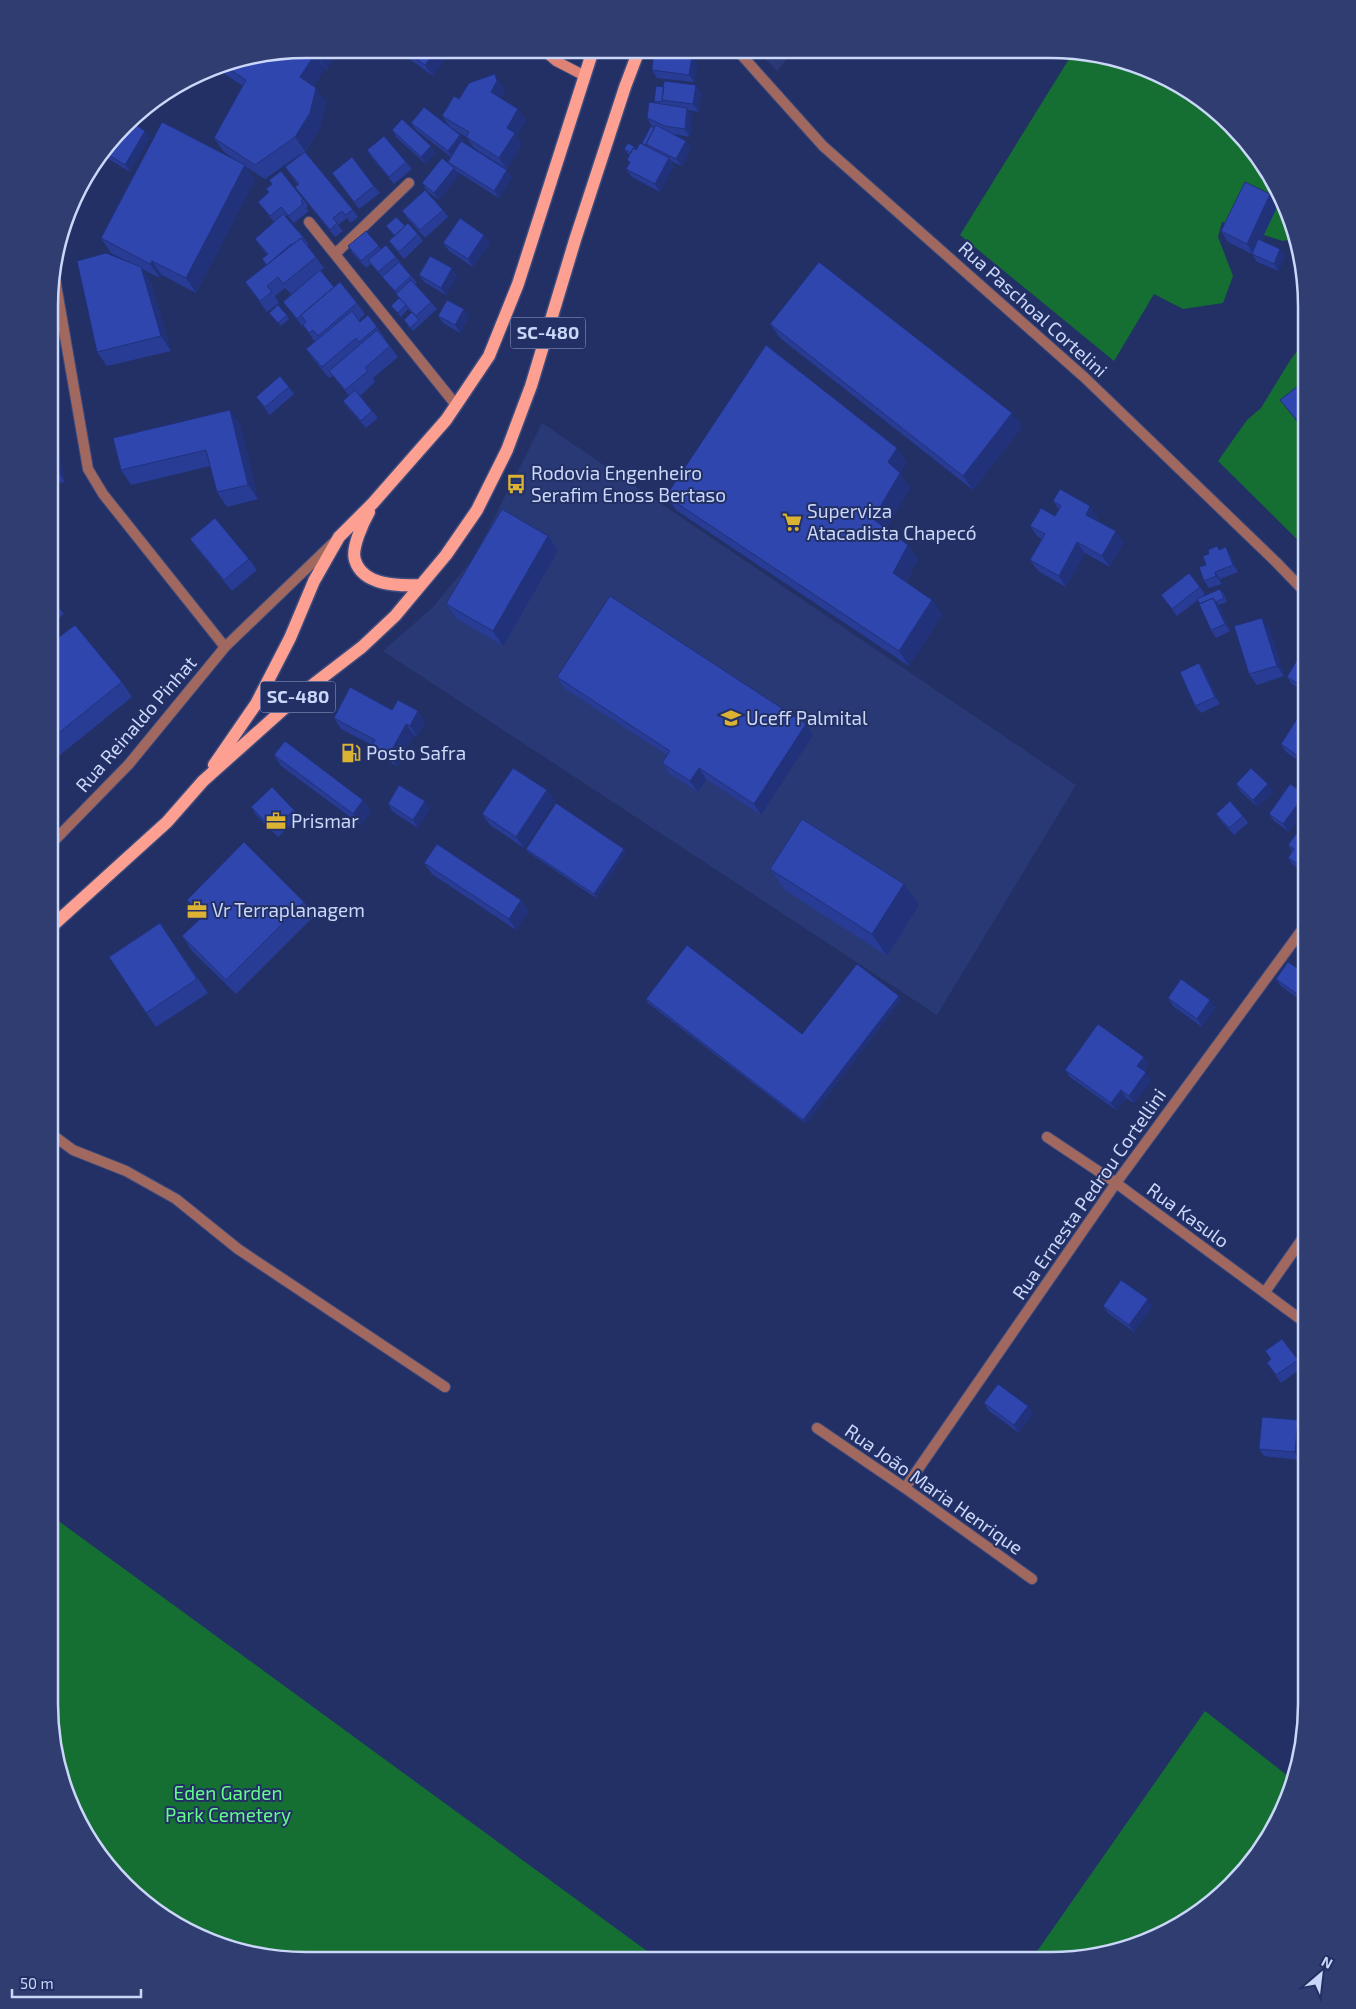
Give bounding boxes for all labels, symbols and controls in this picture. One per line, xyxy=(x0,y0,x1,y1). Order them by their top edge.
street label: Rua Paschoal Cortelini xyxy=(954,236,1112,381)
road number: SC-480 xyxy=(510,317,586,348)
place label: Rodovia Engenheiro Serafim Enoss Bertaso xyxy=(531,461,726,506)
bus stop icon: Rodovia Engenheiro Serafim Enoss Bertaso xyxy=(505,473,527,495)
place label: Superviza Atacadista Chapecó xyxy=(807,499,977,544)
supermarket icon: Superviza Atacadista Chapecó xyxy=(781,511,803,533)
street label: Rua Reinaldo Pinhat xyxy=(70,651,201,796)
road number: SC-480 xyxy=(260,682,336,712)
place label: Uceff Palmital xyxy=(746,706,868,729)
school or university icon: Uceff Palmital xyxy=(720,707,742,729)
place label: Posto Safra xyxy=(366,741,466,764)
fuel station icon: Posto Safra xyxy=(340,742,362,764)
place label: Prismar xyxy=(291,809,359,832)
office icon: Prismar xyxy=(265,810,287,832)
place label: Vr Terraplanagem xyxy=(212,898,365,921)
office icon: Vr Terraplanagem xyxy=(186,899,208,921)
street label: Rua Ernesta Pedrou Cortellini xyxy=(1007,1084,1170,1304)
street label: Rua Kasulo xyxy=(1143,1177,1234,1252)
street label: Rua João Maria Henrique xyxy=(841,1418,1028,1559)
park label: Eden Garden Park Cemetery xyxy=(165,1781,291,1826)
north arrow xyxy=(1296,1949,1346,1999)
text: N xyxy=(1319,1952,1336,1972)
scale bar xyxy=(12,1966,141,1998)
text: 50 m xyxy=(20,1974,54,1992)

